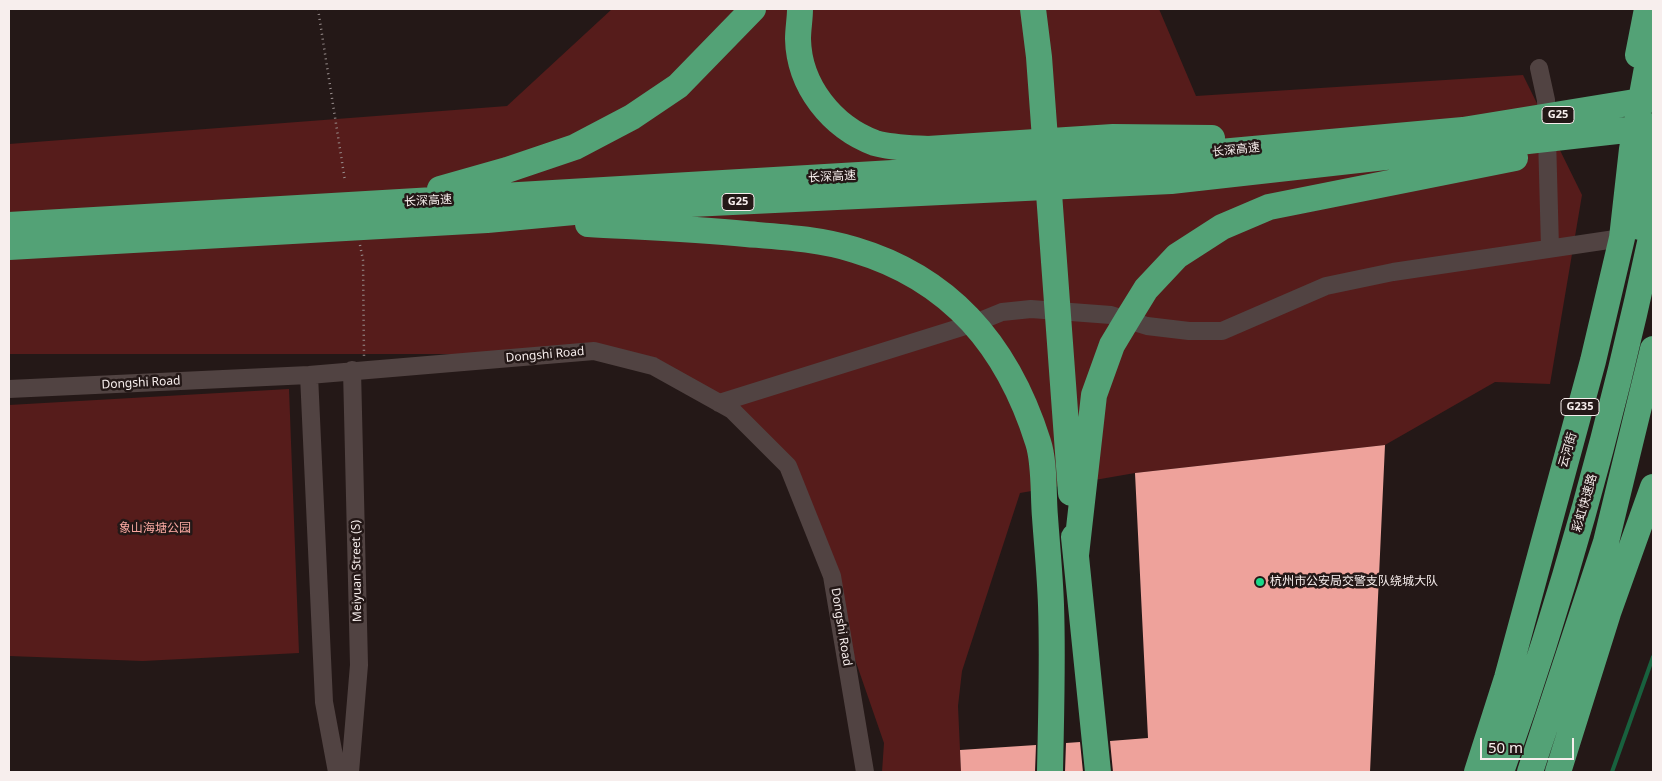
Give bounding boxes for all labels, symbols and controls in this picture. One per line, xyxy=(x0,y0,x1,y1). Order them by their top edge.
road number: G25 xyxy=(1542,106,1574,124)
street label: 长深高速 xyxy=(1211,140,1261,160)
street label: 长深高速 xyxy=(808,169,856,185)
street label: 长深高速 xyxy=(404,193,452,209)
road number: G25 xyxy=(722,193,754,210)
street label: Dongshi Road xyxy=(505,344,585,366)
street label: Dongshi Road xyxy=(101,374,181,392)
road number: G235 xyxy=(1561,398,1599,416)
street label: 云河街 xyxy=(1556,431,1580,469)
street label: 彩虹快速路 xyxy=(1570,472,1600,534)
street label: Meiyuan Street (S) xyxy=(349,520,365,622)
park label: 象山海塘公园 xyxy=(119,522,191,536)
place label: 杭州市公安局交警支队绕城大队 xyxy=(1270,575,1438,589)
marker: 杭州市公安局交警支队绕城大队 xyxy=(1254,576,1266,588)
street label: Dongshi Road xyxy=(828,587,854,667)
scale bar xyxy=(1482,728,1576,760)
text: 50 m xyxy=(1488,737,1523,757)

